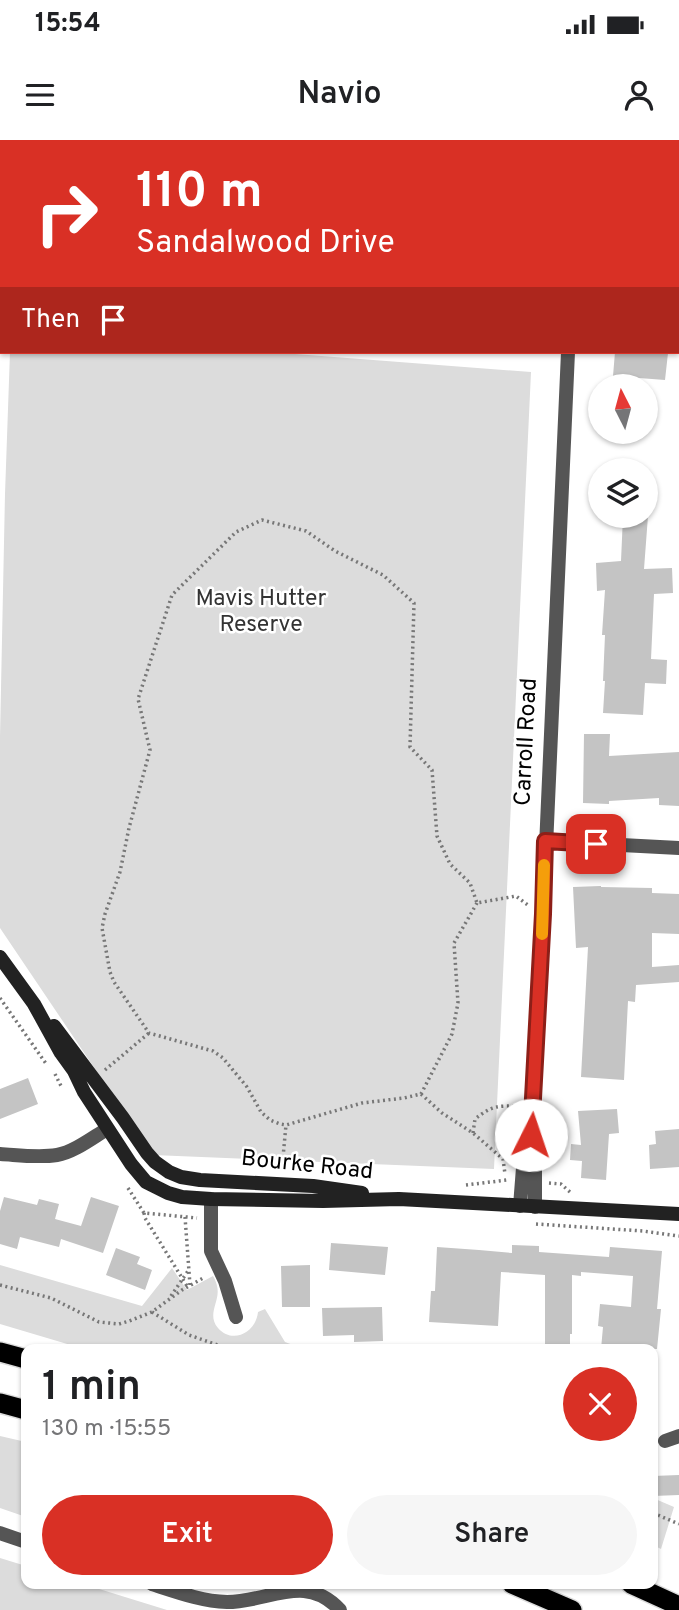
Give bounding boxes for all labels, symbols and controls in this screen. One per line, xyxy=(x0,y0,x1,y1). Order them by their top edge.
text: 15:54 xyxy=(35,8,101,41)
text: Navio xyxy=(297,75,382,115)
icon: menu xyxy=(21,76,59,114)
icon: person xyxy=(620,76,658,114)
text: 110 m xyxy=(136,163,263,225)
icon: right xyxy=(21,168,112,259)
text: Sandalwood Drive xyxy=(136,224,395,264)
icon: arrive xyxy=(94,301,132,339)
text: Then xyxy=(21,304,80,337)
north arrow xyxy=(588,374,658,444)
map controls xyxy=(588,374,658,528)
button: layers xyxy=(588,458,658,528)
park label: Mavis Hutter Reserve xyxy=(195,585,327,640)
street label: Carroll Road xyxy=(509,677,545,807)
pin xyxy=(566,814,626,874)
icon: arrive xyxy=(577,825,615,863)
position arrow xyxy=(494,1098,568,1172)
street label: Bourke Road xyxy=(240,1145,374,1187)
text: 1 min xyxy=(42,1362,141,1415)
button: close xyxy=(563,1367,637,1441)
text: 130 m · 15:55 xyxy=(42,1415,171,1444)
button: Exit xyxy=(42,1495,333,1575)
button: Share xyxy=(347,1495,637,1575)

